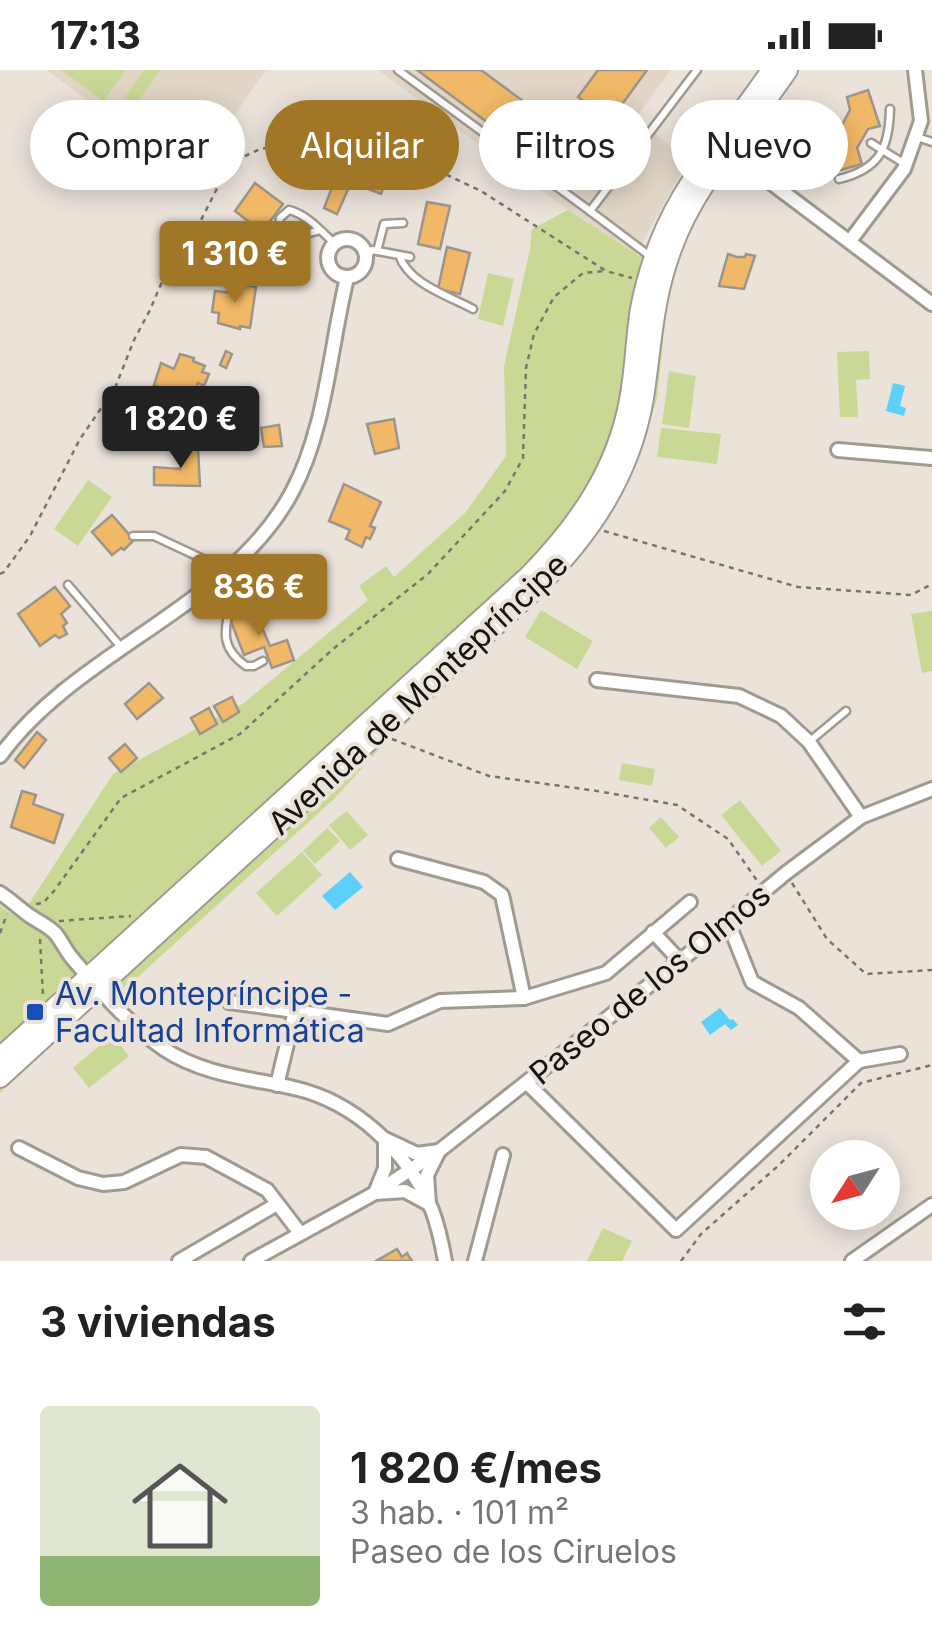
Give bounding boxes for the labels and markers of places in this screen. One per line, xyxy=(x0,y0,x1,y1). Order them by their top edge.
pin: 1 310 € xyxy=(143,221,327,306)
pin: 1 820 € xyxy=(89,386,273,471)
pin: 836 € xyxy=(189,554,329,639)
place label: Av. Montepríncipe - Facultad Informática xyxy=(55,974,365,1050)
marker: Av. Montepríncipe - Facultad Informática xyxy=(24,1001,46,1023)

